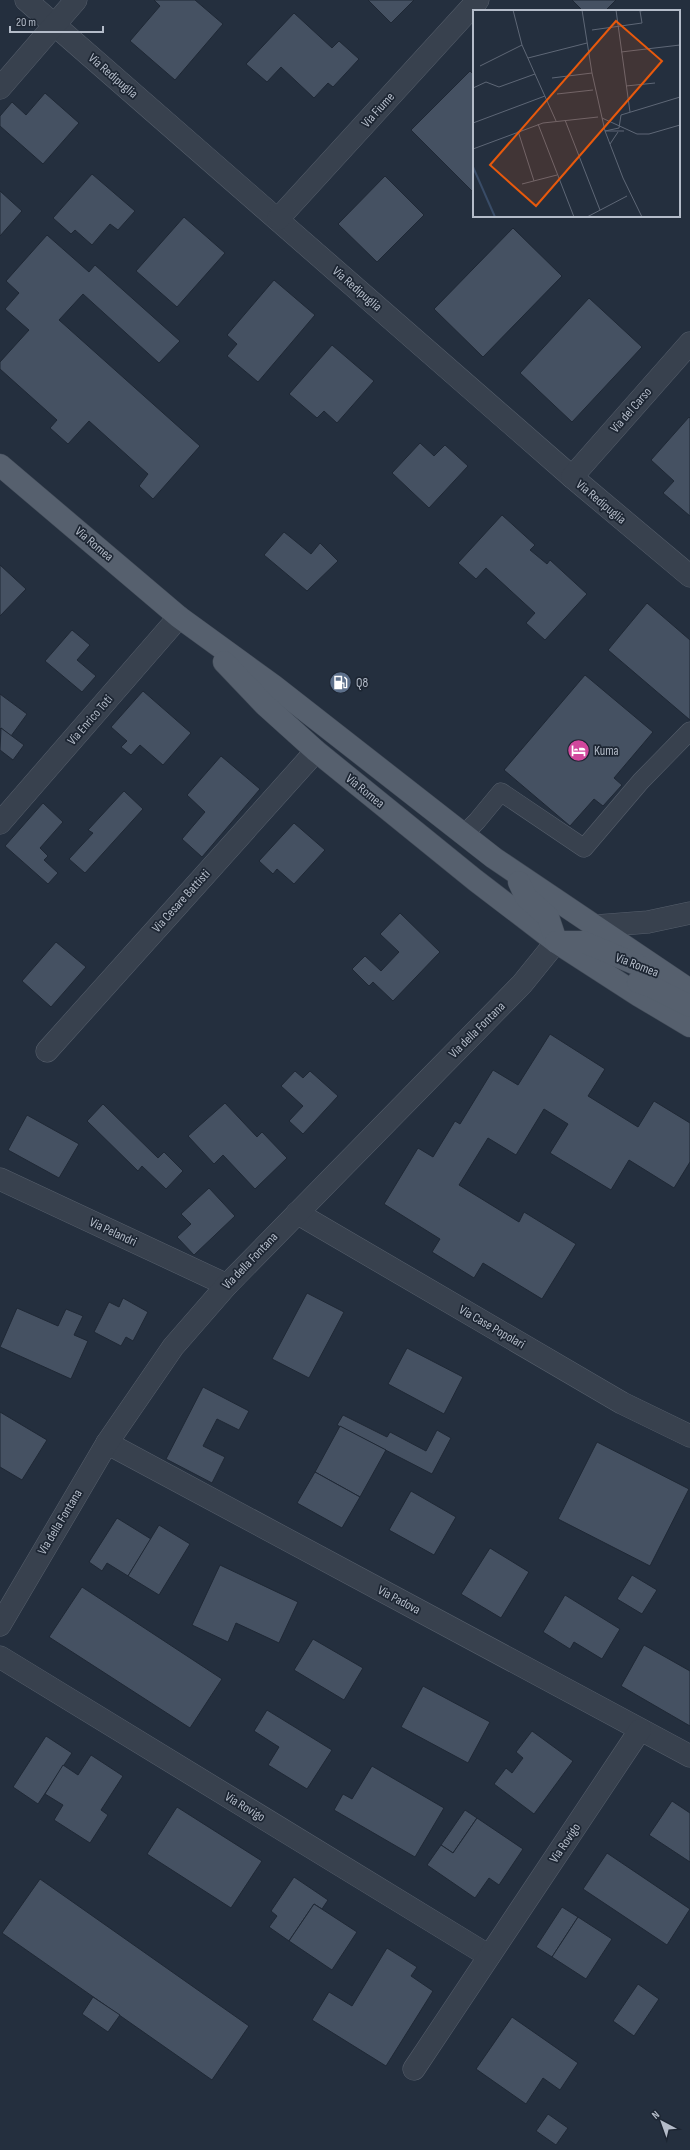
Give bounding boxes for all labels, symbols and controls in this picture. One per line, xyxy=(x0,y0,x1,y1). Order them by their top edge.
scale bar xyxy=(10,8,103,34)
inset map xyxy=(473,10,680,217)
text: 20 m xyxy=(16,15,36,30)
street label: Via Redipuglia xyxy=(85,50,141,102)
street label: Via Fiume xyxy=(358,89,398,131)
street label: Via Redipuglia xyxy=(329,263,385,315)
street label: Via del Carso xyxy=(607,384,655,436)
street label: Via Redipuglia xyxy=(573,476,629,528)
street label: Via Romea xyxy=(72,523,116,565)
fuel station icon: Q8 xyxy=(327,670,353,696)
place label: Q8 xyxy=(356,675,368,691)
street label: Via Enrico Toti xyxy=(64,692,116,748)
hotel icon: Kuma xyxy=(565,738,591,764)
place label: Kuma xyxy=(594,743,619,759)
street label: Via Romea xyxy=(342,771,388,811)
street label: Via Cesare Battisti xyxy=(148,866,214,936)
street label: Via Romea xyxy=(613,949,661,981)
street label: Via della Fontana xyxy=(445,998,509,1062)
street label: Via Pelandri xyxy=(87,1214,139,1250)
street label: Via della Fontana xyxy=(219,1229,281,1293)
street label: Via Case Popolari xyxy=(456,1302,528,1352)
street label: Via della Fontana xyxy=(34,1487,86,1557)
street label: Via Padova xyxy=(375,1582,423,1618)
street label: Via Rovigo xyxy=(222,1789,268,1825)
street label: Via Rovigo xyxy=(546,1820,584,1866)
north arrow xyxy=(642,2102,682,2142)
text: N xyxy=(649,2108,662,2122)

